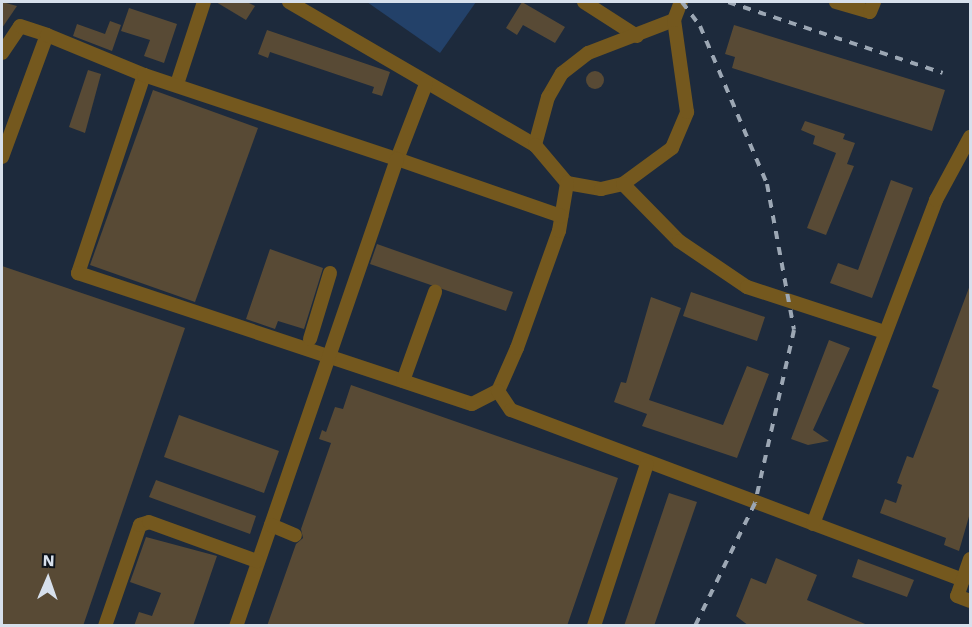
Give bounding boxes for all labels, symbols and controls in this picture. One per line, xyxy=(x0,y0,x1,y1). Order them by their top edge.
north arrow xyxy=(18,549,78,609)
text: N xyxy=(42,551,55,570)

